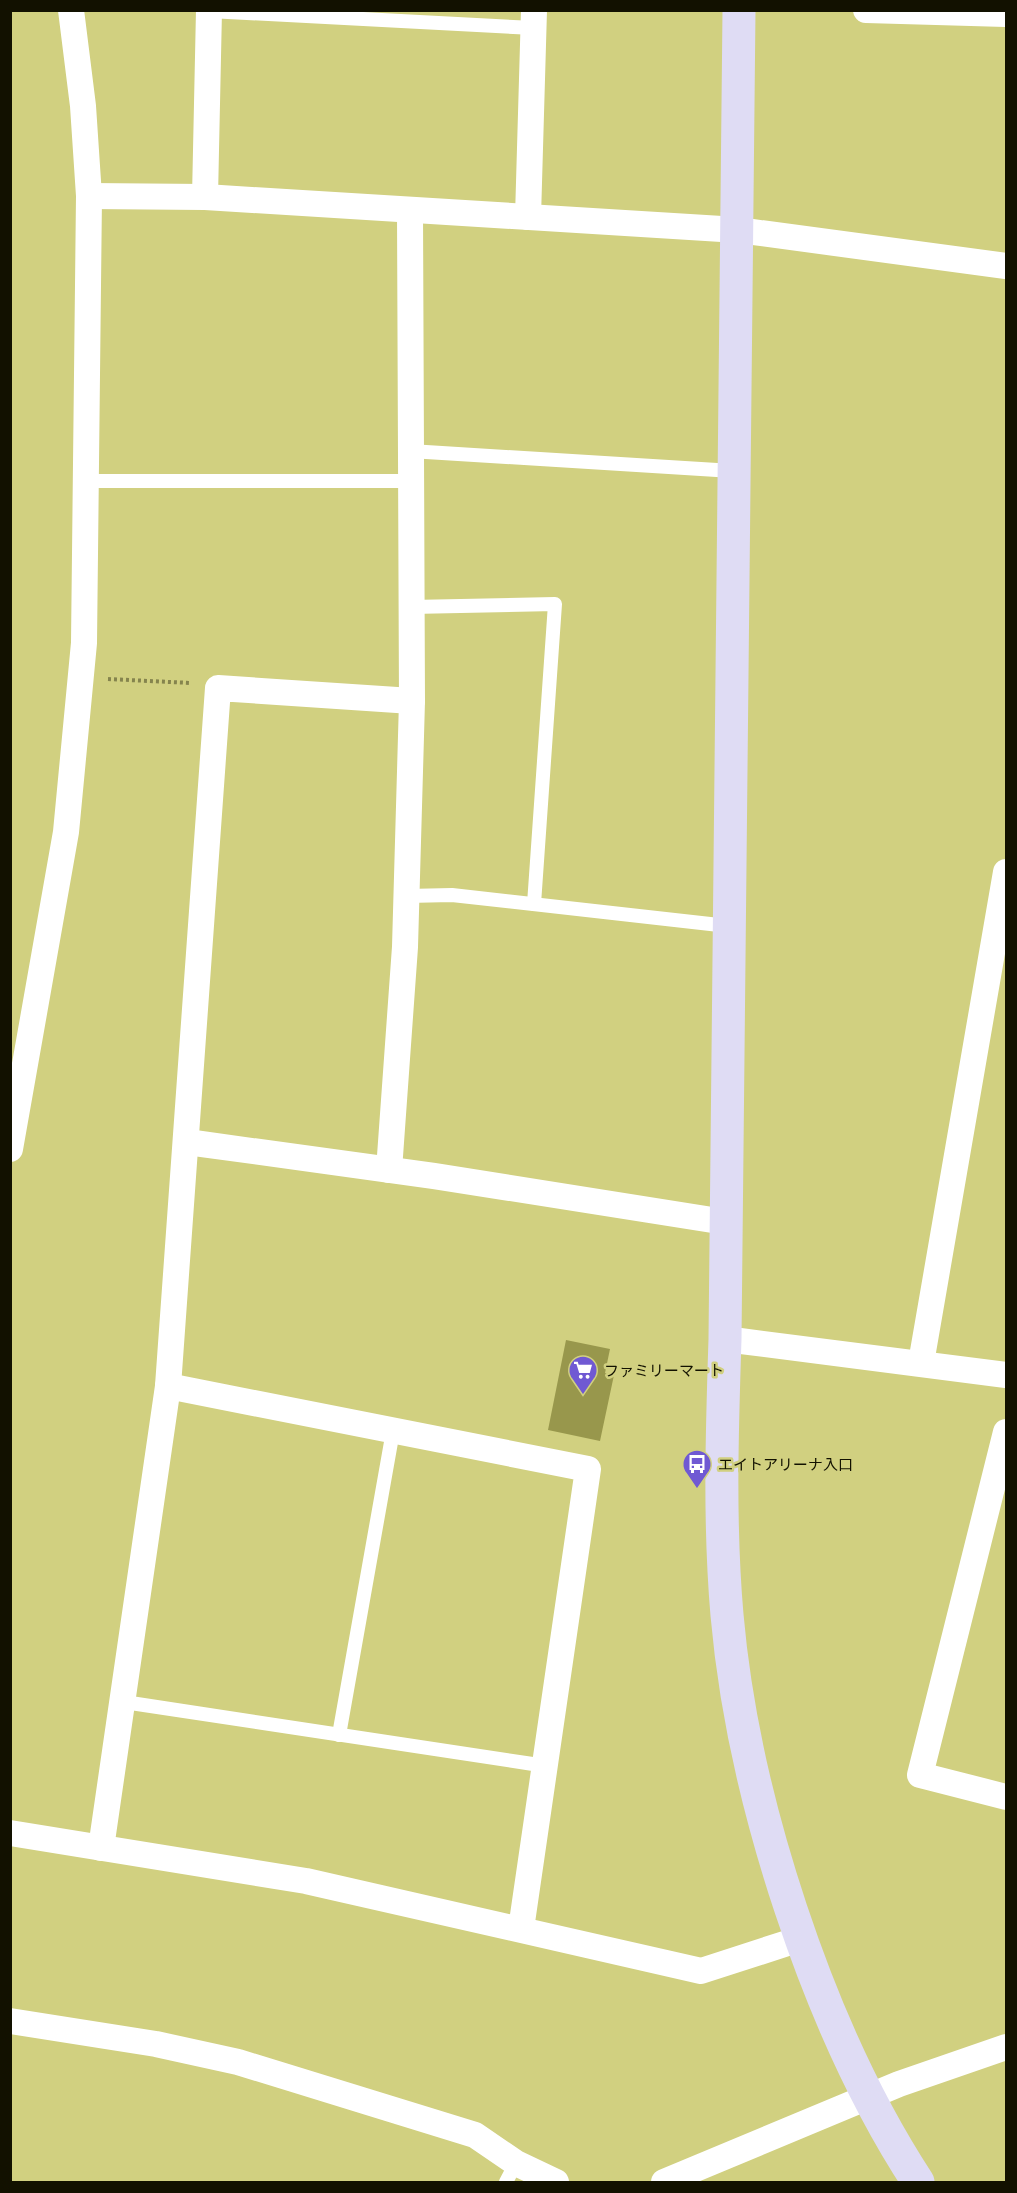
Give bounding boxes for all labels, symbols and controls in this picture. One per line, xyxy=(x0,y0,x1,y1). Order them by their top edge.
supermarket icon: ファミリーマート xyxy=(567,1354,599,1396)
place label: ファミリーマート xyxy=(604,1362,724,1379)
bus stop icon: エイトアリーナ入口 xyxy=(681,1448,713,1490)
place label: エイトアリーナ入口 xyxy=(718,1456,853,1473)

